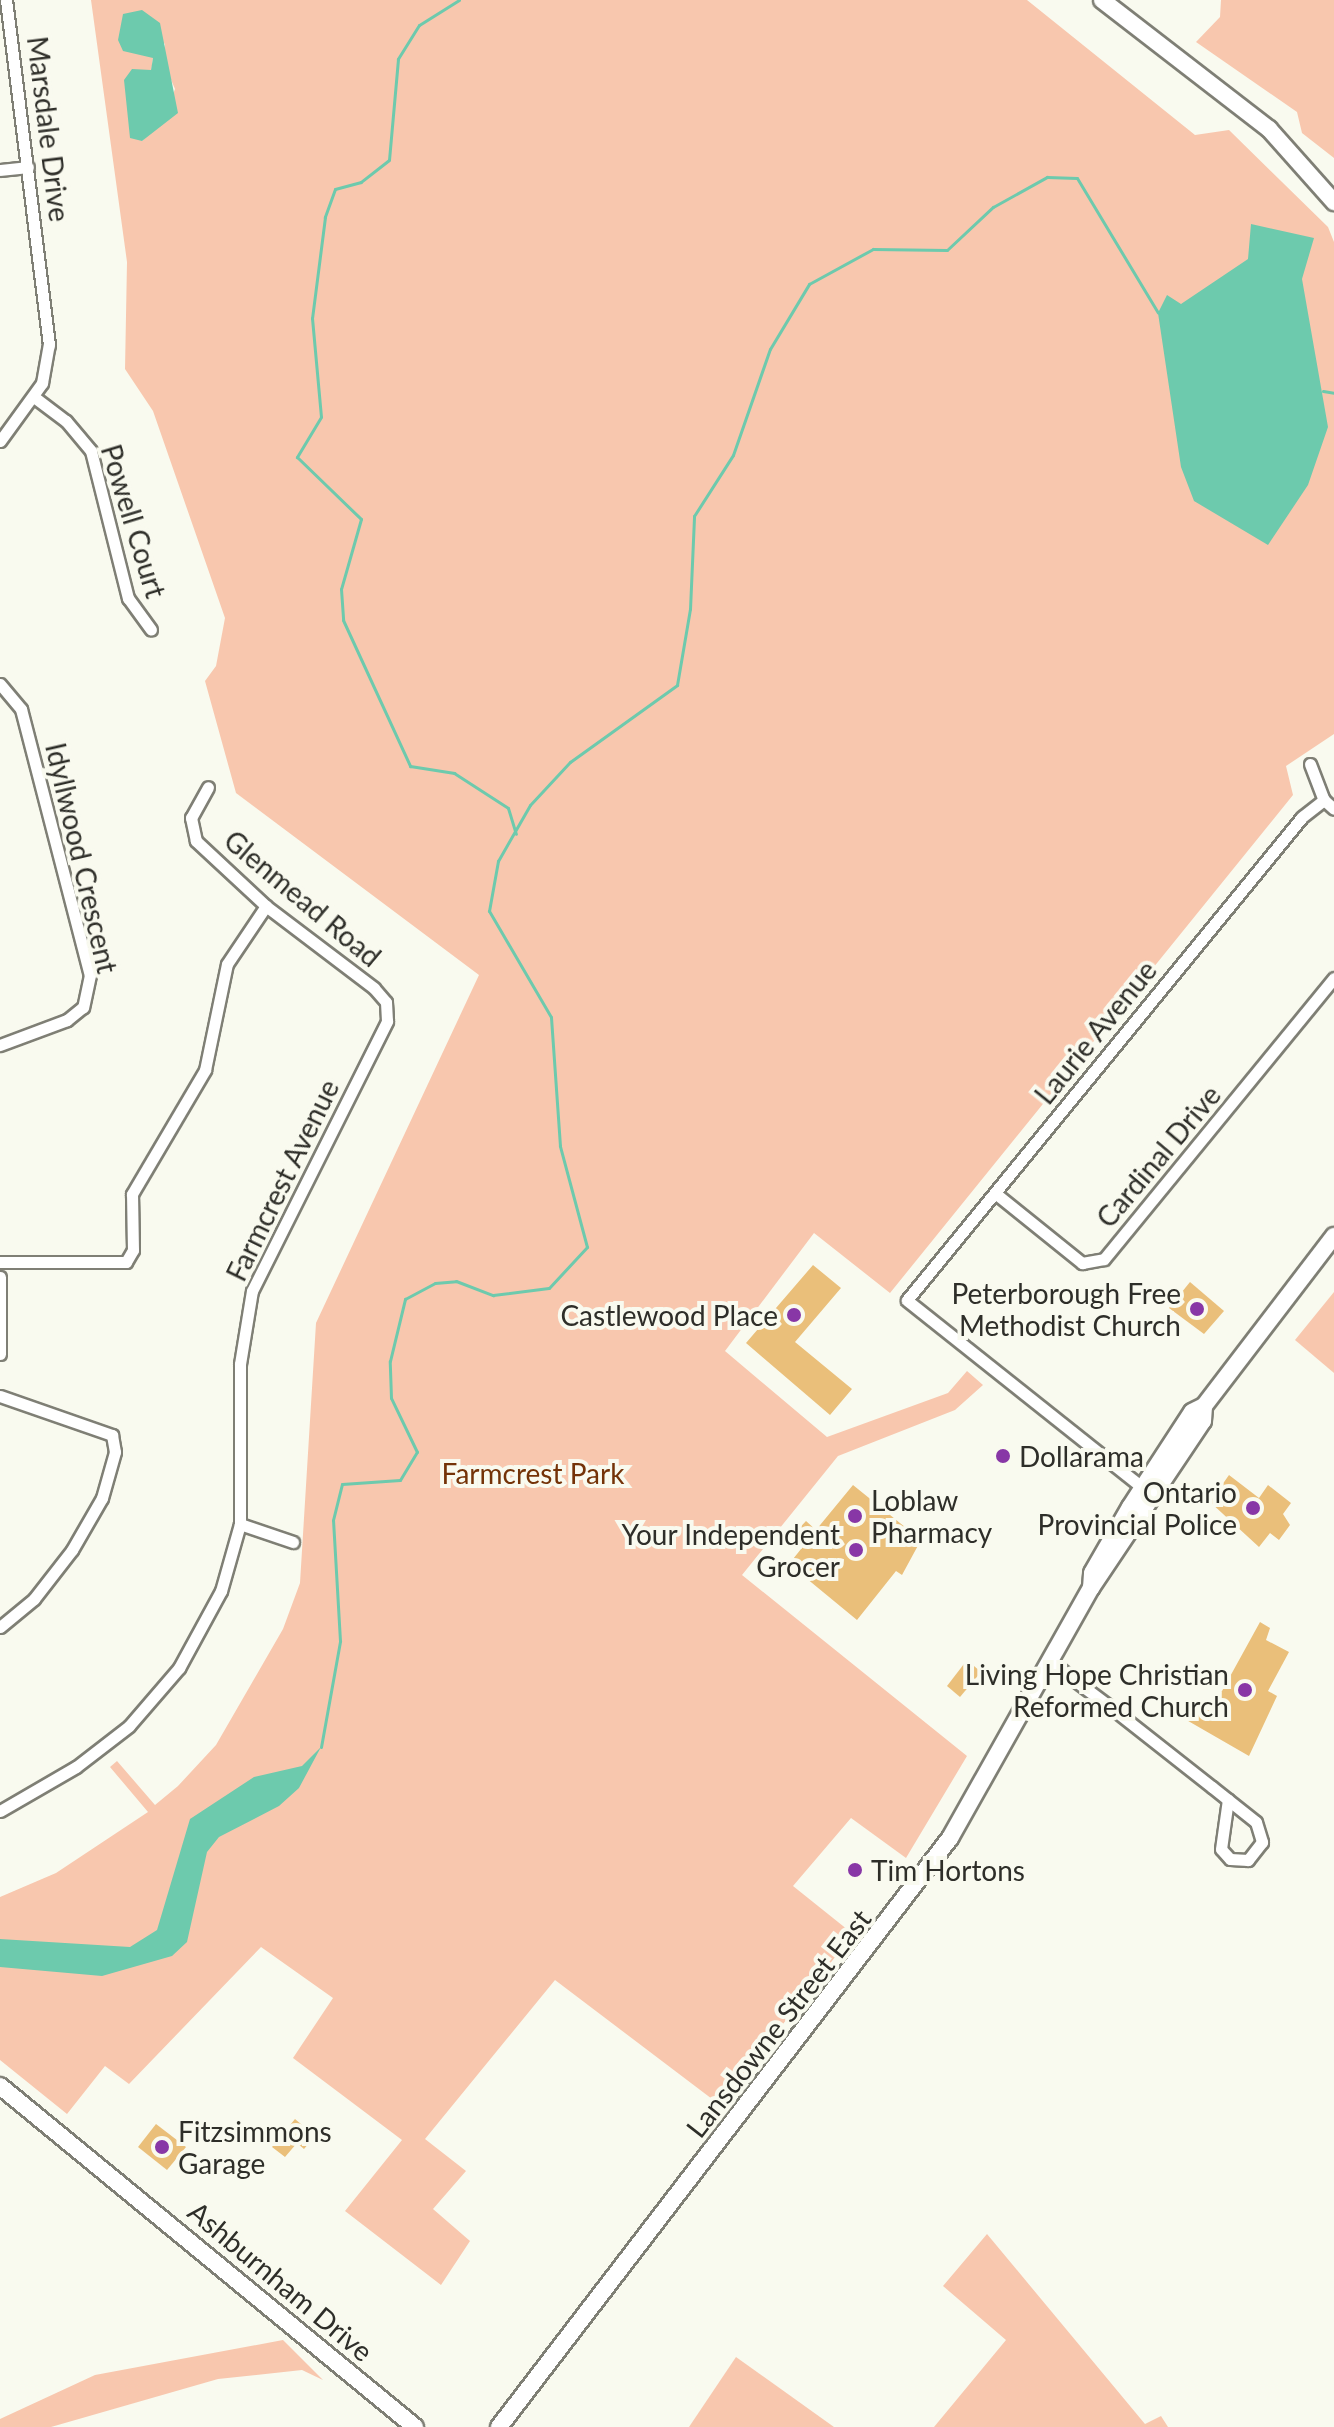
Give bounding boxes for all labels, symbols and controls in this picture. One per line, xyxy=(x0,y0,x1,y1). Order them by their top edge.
street label: Marsdale Drive xyxy=(21,34,77,224)
street label: Powell Court xyxy=(95,440,173,602)
street label: Idyllwood Crescent xyxy=(39,739,125,977)
street label: Glenmead Road xyxy=(218,823,388,973)
street label: Laurie Avenue xyxy=(1027,953,1163,1111)
street label: Farmcrest Avenue xyxy=(219,1073,345,1287)
street label: Cardinal Drive xyxy=(1089,1078,1227,1234)
place label: Peterborough Free Methodist Church xyxy=(951,1276,1181,1342)
place label: Castlewood Place xyxy=(560,1298,778,1332)
marker: Peterborough Free Methodist Church xyxy=(1188,1300,1206,1318)
marker: Castlewood Place xyxy=(785,1306,803,1324)
place label: Dollarama xyxy=(1019,1439,1144,1473)
marker: Dollarama xyxy=(994,1447,1012,1465)
park label: Farmcrest Park xyxy=(442,1456,624,1490)
place label: Ontario Provincial Police xyxy=(1038,1475,1237,1541)
place label: Loblaw Pharmacy xyxy=(871,1483,992,1549)
marker: Ontario Provincial Police xyxy=(1244,1499,1262,1517)
marker: Loblaw Pharmacy xyxy=(846,1507,864,1525)
place label: Your Independent Grocer xyxy=(621,1517,840,1583)
marker: Your Independent Grocer xyxy=(847,1541,865,1559)
place label: Living Hope Christian Reformed Church xyxy=(965,1657,1229,1723)
marker: Living Hope Christian Reformed Church xyxy=(1236,1681,1254,1699)
place label: Tim Hortons xyxy=(871,1853,1025,1887)
marker: Tim Hortons xyxy=(846,1861,864,1879)
street label: Lansdowne Street East xyxy=(679,1902,877,2144)
place label: Fitzsimmons Garage xyxy=(178,2114,332,2180)
marker: Fitzsimmons Garage xyxy=(153,2138,171,2156)
street label: Ashburnham Drive xyxy=(182,2194,380,2368)

